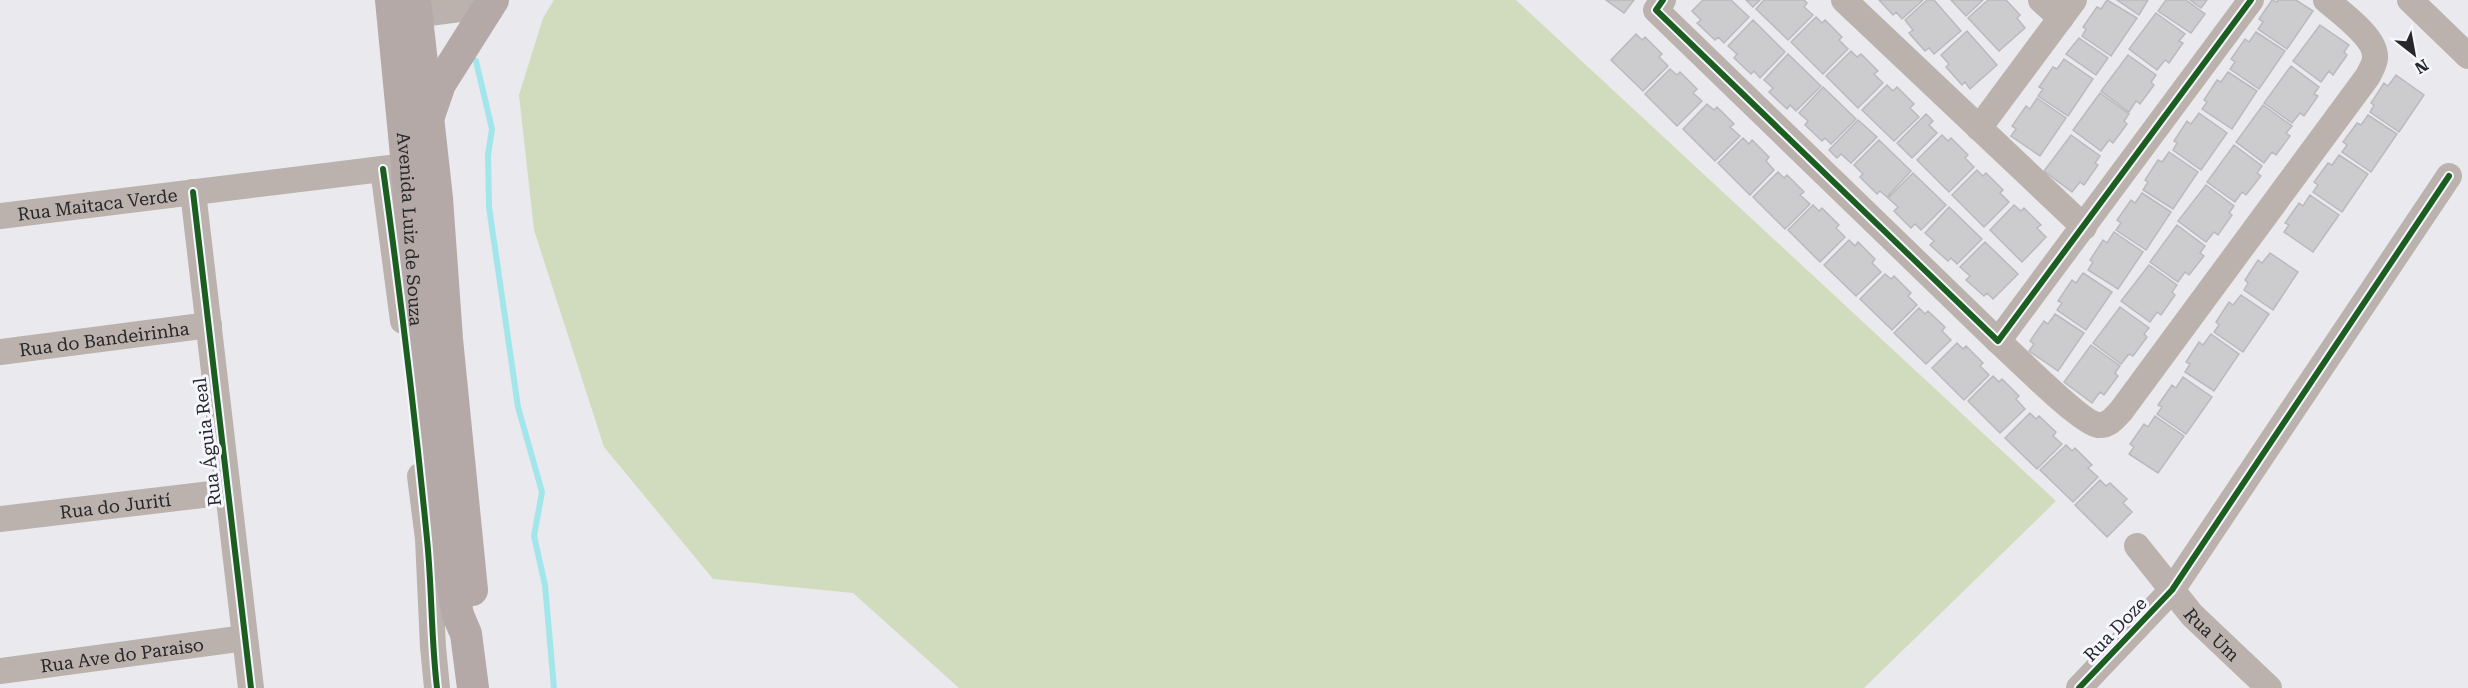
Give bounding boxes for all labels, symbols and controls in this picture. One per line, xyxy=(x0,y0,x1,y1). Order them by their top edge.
north arrow xyxy=(2384,24,2444,84)
text: N xyxy=(2411,55,2432,78)
street label: Avenida Luiz de Souza xyxy=(393,131,427,327)
street label: Rua Maitaca Verde xyxy=(16,184,179,224)
street label: Rua do Bandeirinha xyxy=(18,317,191,360)
street label: Rua Águia Real xyxy=(189,376,225,507)
street label: Rua do Jurití xyxy=(59,488,172,522)
street label: Rua Doze xyxy=(2079,592,2151,665)
street label: Rua Um xyxy=(2180,603,2244,665)
street label: Rua Ave do Paraiso xyxy=(39,633,205,676)

